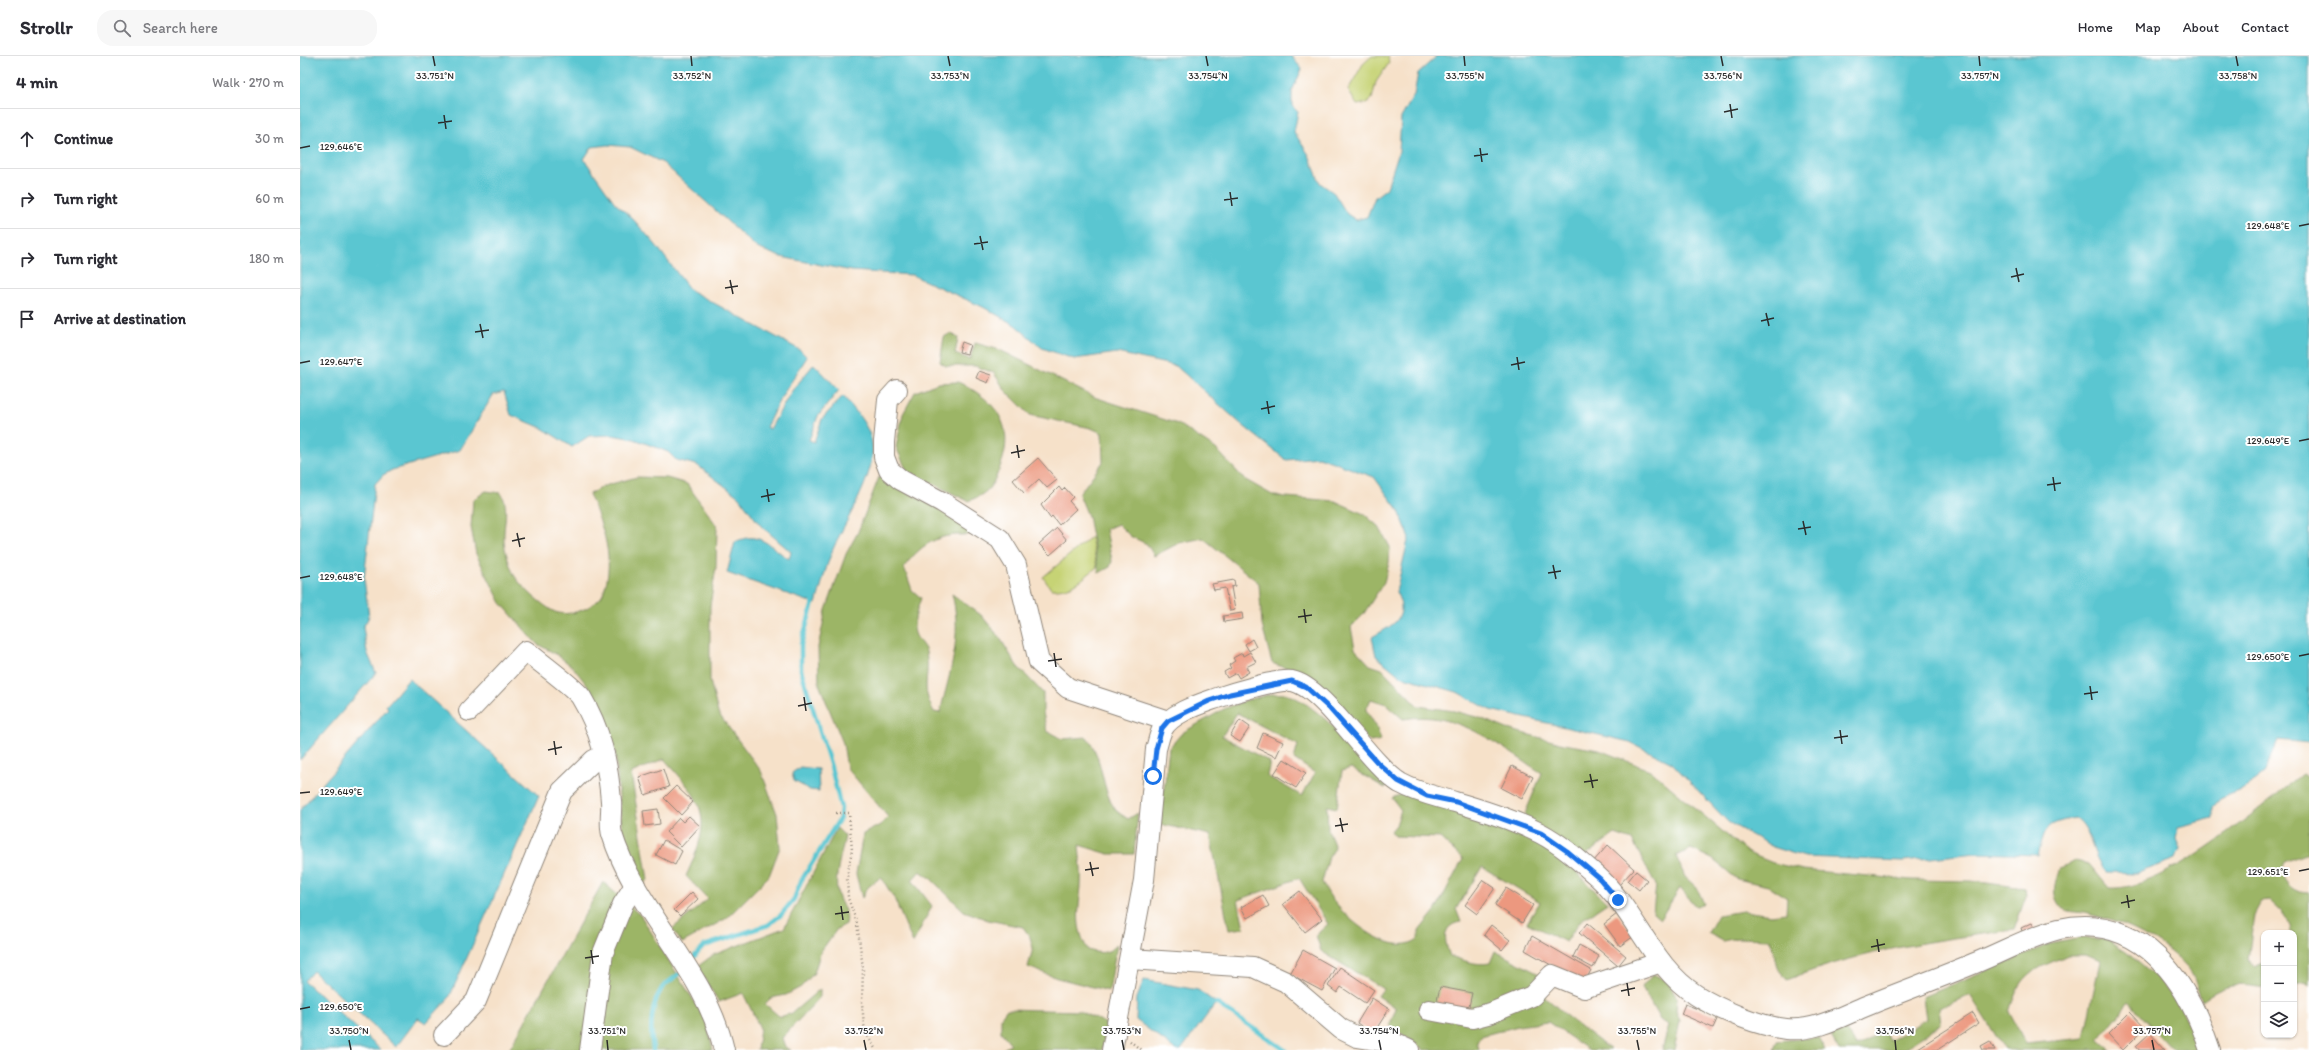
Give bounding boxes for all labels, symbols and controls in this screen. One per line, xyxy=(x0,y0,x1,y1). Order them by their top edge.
search box xyxy=(97,10,377,46)
text: Strollr xyxy=(20,16,73,39)
icon: search xyxy=(111,17,133,39)
text: Search here xyxy=(143,19,218,37)
text: Home xyxy=(2078,19,2113,36)
text: Map xyxy=(2135,19,2161,36)
text: About xyxy=(2183,19,2219,36)
text: Contact xyxy=(2241,19,2289,36)
text: 33.751°N xyxy=(416,69,454,82)
text: 33.752°N xyxy=(673,69,712,82)
text: 33.753°N xyxy=(931,69,970,82)
text: 33.754°N xyxy=(1188,69,1228,82)
text: 33.755°N xyxy=(1446,69,1485,82)
text: 33.756°N xyxy=(1704,69,1743,82)
text: 33.757°N xyxy=(1961,69,1999,82)
text: 33.758°N xyxy=(2219,69,2258,82)
text: 4 min xyxy=(16,72,58,92)
text: Walk · 270 m xyxy=(212,75,284,90)
icon: ahead xyxy=(16,128,38,150)
text: Continue xyxy=(54,130,113,148)
text: 30 m xyxy=(255,131,284,146)
text: 129.646°E xyxy=(320,140,363,153)
icon: right xyxy=(16,188,38,210)
text: Turn right xyxy=(54,190,118,208)
text: 60 m xyxy=(255,191,284,206)
text: 129.648°E xyxy=(2247,219,2290,232)
icon: right xyxy=(16,248,38,270)
text: Turn right xyxy=(54,250,118,268)
text: 180 m xyxy=(249,251,284,266)
icon: arrive xyxy=(16,308,38,330)
text: Arrive at destination xyxy=(54,310,186,328)
text: 129.647°E xyxy=(320,355,363,368)
text: 129.649°E xyxy=(2247,434,2290,447)
text: 129.648°E xyxy=(320,570,363,583)
text: 129.650°E xyxy=(2247,650,2290,663)
route start xyxy=(1144,767,1162,785)
text: 129.649°E xyxy=(320,785,363,798)
text: 129.651°E xyxy=(2247,865,2289,878)
route end xyxy=(1609,891,1627,909)
map controls xyxy=(2261,930,2297,1038)
button: + xyxy=(2261,930,2297,966)
button: − xyxy=(2261,966,2297,1002)
text: 129.650°E xyxy=(320,1000,363,1013)
button: layers xyxy=(2261,1002,2297,1038)
text: 33.750°N xyxy=(329,1024,369,1037)
text: 33.751°N xyxy=(588,1024,626,1037)
text: 33.752°N xyxy=(845,1024,884,1037)
text: 33.753°N xyxy=(1103,1024,1142,1037)
text: 33.754°N xyxy=(1359,1024,1399,1037)
text: 33.755°N xyxy=(1618,1024,1657,1037)
text: 33.756°N xyxy=(1876,1024,1915,1037)
text: 33.757°N xyxy=(2133,1024,2171,1037)

